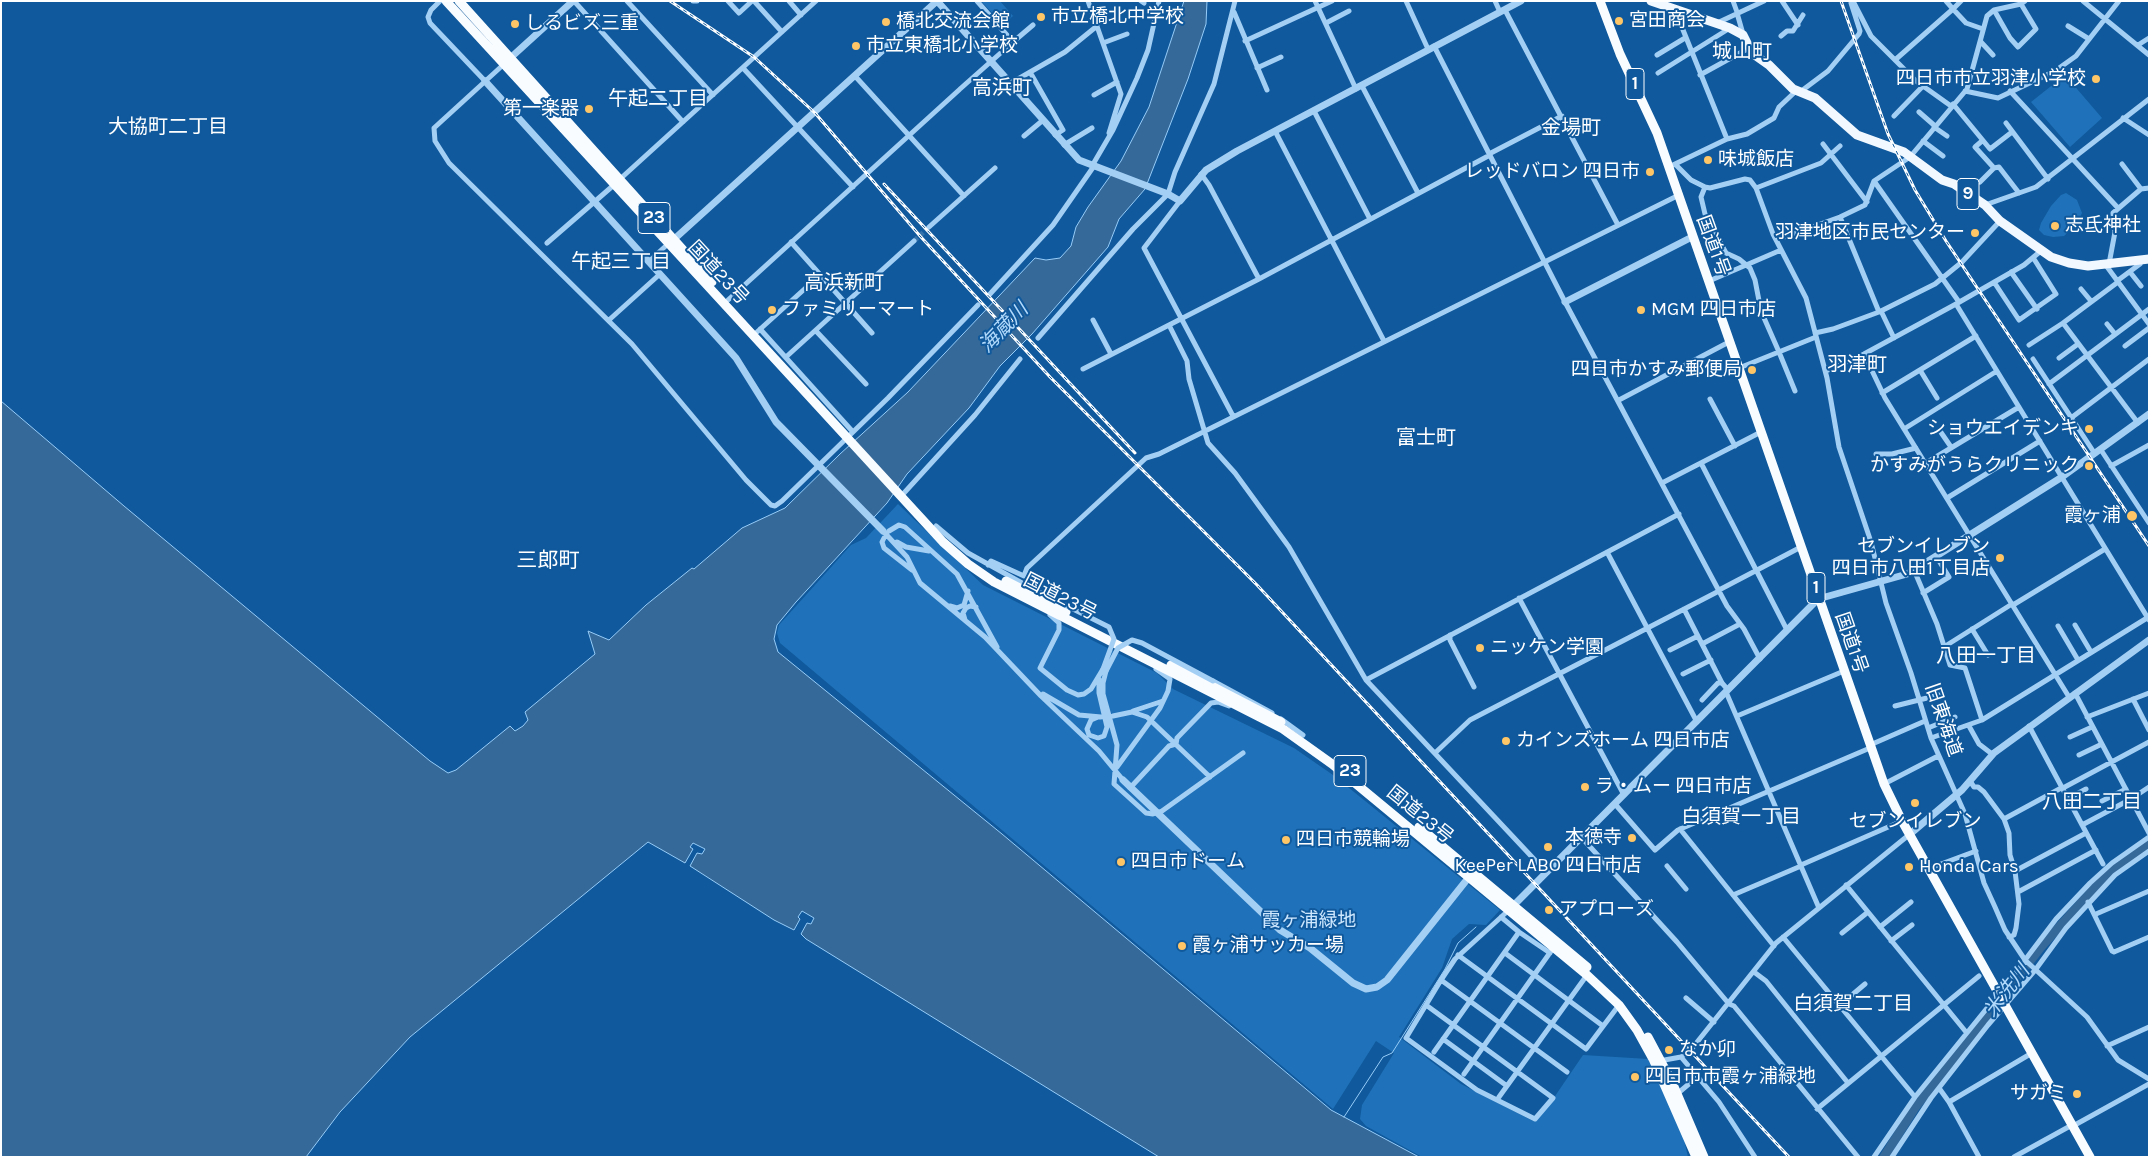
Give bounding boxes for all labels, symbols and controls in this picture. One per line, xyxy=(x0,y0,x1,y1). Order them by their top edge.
place label: 市立橋北中学校 xyxy=(1051,6,1184,28)
place label: 宮田商会 xyxy=(1629,10,1705,32)
place label: 橋北交流会館 xyxy=(896,11,1010,33)
marker: 市立橋北中学校 xyxy=(1035,11,1047,23)
place label: しるビズ三重 xyxy=(525,13,639,35)
marker: 宮田商会 xyxy=(1613,15,1625,27)
marker: 橋北交流会館 xyxy=(880,16,892,28)
marker: しるビズ三重 xyxy=(509,18,521,30)
place label: 市立東橋北小学校 xyxy=(866,35,1018,57)
marker: 市立東橋北小学校 xyxy=(850,40,862,52)
district label: 城山町 xyxy=(1712,40,1772,64)
road number: 1 xyxy=(1626,68,1644,100)
place label: 四日市市立羽津小学校 xyxy=(1896,68,2086,90)
marker: 四日市市立羽津小学校 xyxy=(2090,73,2102,85)
district label: 高浜町 xyxy=(972,76,1032,100)
district label: 午起二丁目 xyxy=(608,87,708,111)
place label: 第一楽器 xyxy=(503,98,579,120)
marker: 第一楽器 xyxy=(583,103,595,115)
district label: 大協町二丁目 xyxy=(108,115,228,139)
district label: 金場町 xyxy=(1541,116,1601,140)
place label: 味城飯店 xyxy=(1718,149,1794,171)
marker: 味城飯店 xyxy=(1702,154,1714,166)
place label: レッドバロン 四日市 xyxy=(1464,161,1640,183)
marker: レッドバロン 四日市 xyxy=(1644,166,1656,178)
road number: 9 xyxy=(1957,178,1979,210)
road number: 23 xyxy=(638,202,670,234)
street label: 国道1号 xyxy=(1691,212,1735,280)
place label: 志氐神社 xyxy=(2065,215,2141,237)
marker: 志氐神社 xyxy=(2049,220,2061,232)
place label: 羽津地区市民センター xyxy=(1775,222,1965,244)
marker: 羽津地区市民センター xyxy=(1969,227,1981,239)
street label: 国道23号 xyxy=(683,236,753,310)
district label: 午起三丁目 xyxy=(571,250,671,274)
district label: 高浜新町 xyxy=(804,271,884,295)
water label: 海蔵川 xyxy=(975,298,1033,358)
place label: ファミリーマート xyxy=(782,299,934,321)
place label: MGM 四日市店 xyxy=(1651,299,1776,321)
marker: ファミリーマート xyxy=(766,304,778,316)
marker: MGM 四日市店 xyxy=(1635,304,1647,316)
district label: 羽津町 xyxy=(1827,353,1887,377)
place label: 四日市かすみ郵便局 xyxy=(1571,359,1742,381)
marker: 四日市かすみ郵便局 xyxy=(1746,364,1758,376)
place label: ショウエイデンキ xyxy=(1927,418,2079,440)
marker: ショウエイデンキ xyxy=(2083,423,2095,435)
district label: 富士町 xyxy=(1396,426,1456,450)
place label: かすみがうらクリニック xyxy=(1870,455,2079,477)
marker: かすみがうらクリニック xyxy=(2083,460,2095,472)
place label: 霞ヶ浦 xyxy=(2064,505,2121,527)
marker: 霞ヶ浦 xyxy=(2125,509,2139,523)
place label: セブンイレブン 四日市八田1丁目店 xyxy=(1832,536,1990,580)
district label: 三郎町 xyxy=(517,548,579,574)
marker: セブンイレブン 四日市八田1丁目店 xyxy=(1994,552,2006,564)
street label: 国道23号 xyxy=(1020,569,1100,625)
road number: 1 xyxy=(1807,572,1825,604)
street label: 国道1号 xyxy=(1830,609,1872,677)
place label: ニッケン学園 xyxy=(1490,637,1604,659)
marker: ニッケン学園 xyxy=(1474,642,1486,654)
district label: 八田一丁目 xyxy=(1936,644,2036,668)
street label: 旧東海道 xyxy=(1920,680,1966,760)
place label: カインズホーム 四日市店 xyxy=(1516,730,1730,752)
marker: カインズホーム 四日市店 xyxy=(1500,735,1512,747)
road number: 23 xyxy=(1334,756,1366,786)
place label: ラ・ムー 四日市店 xyxy=(1595,776,1752,798)
street label: 国道23号 xyxy=(1382,781,1458,849)
marker: ラ・ムー 四日市店 xyxy=(1579,781,1591,793)
district label: 八田二丁目 xyxy=(2042,790,2142,814)
marker: セブンイレブン xyxy=(1909,797,1921,809)
district label: 白須賀一丁目 xyxy=(1681,805,1801,829)
place label: セブンイレブン xyxy=(1849,811,1981,833)
place label: 本徳寺 xyxy=(1565,827,1622,849)
place label: 四日市競輪場 xyxy=(1296,829,1410,851)
marker: 本徳寺 xyxy=(1626,832,1638,844)
marker: 四日市競輪場 xyxy=(1280,834,1292,846)
marker: KeePer LABO 四日市店 xyxy=(1542,841,1554,853)
place label: 四日市ドーム xyxy=(1131,851,1245,873)
place label: KeePer LABO 四日市店 xyxy=(1454,855,1642,877)
marker: 四日市ドーム xyxy=(1115,856,1127,868)
place label: Honda Cars xyxy=(1919,856,2019,878)
marker: Honda Cars xyxy=(1903,861,1915,873)
place label: アプローズ xyxy=(1559,899,1654,921)
marker: アプローズ xyxy=(1543,904,1555,916)
park label: 霞ヶ浦緑地 xyxy=(1262,910,1356,932)
place label: 霞ヶ浦サッカー場 xyxy=(1192,935,1344,957)
marker: 霞ヶ浦サッカー場 xyxy=(1176,940,1188,952)
water label: 米洗川 xyxy=(1979,960,2035,1022)
district label: 白須賀二丁目 xyxy=(1793,992,1913,1016)
place label: なか卯 xyxy=(1679,1039,1736,1061)
marker: なか卯 xyxy=(1663,1044,1675,1056)
place label: 四日市市霞ヶ浦緑地 xyxy=(1645,1066,1816,1088)
marker: 四日市市霞ヶ浦緑地 xyxy=(1629,1071,1641,1083)
place label: サガミ xyxy=(2010,1083,2067,1105)
marker: サガミ xyxy=(2071,1088,2083,1100)

